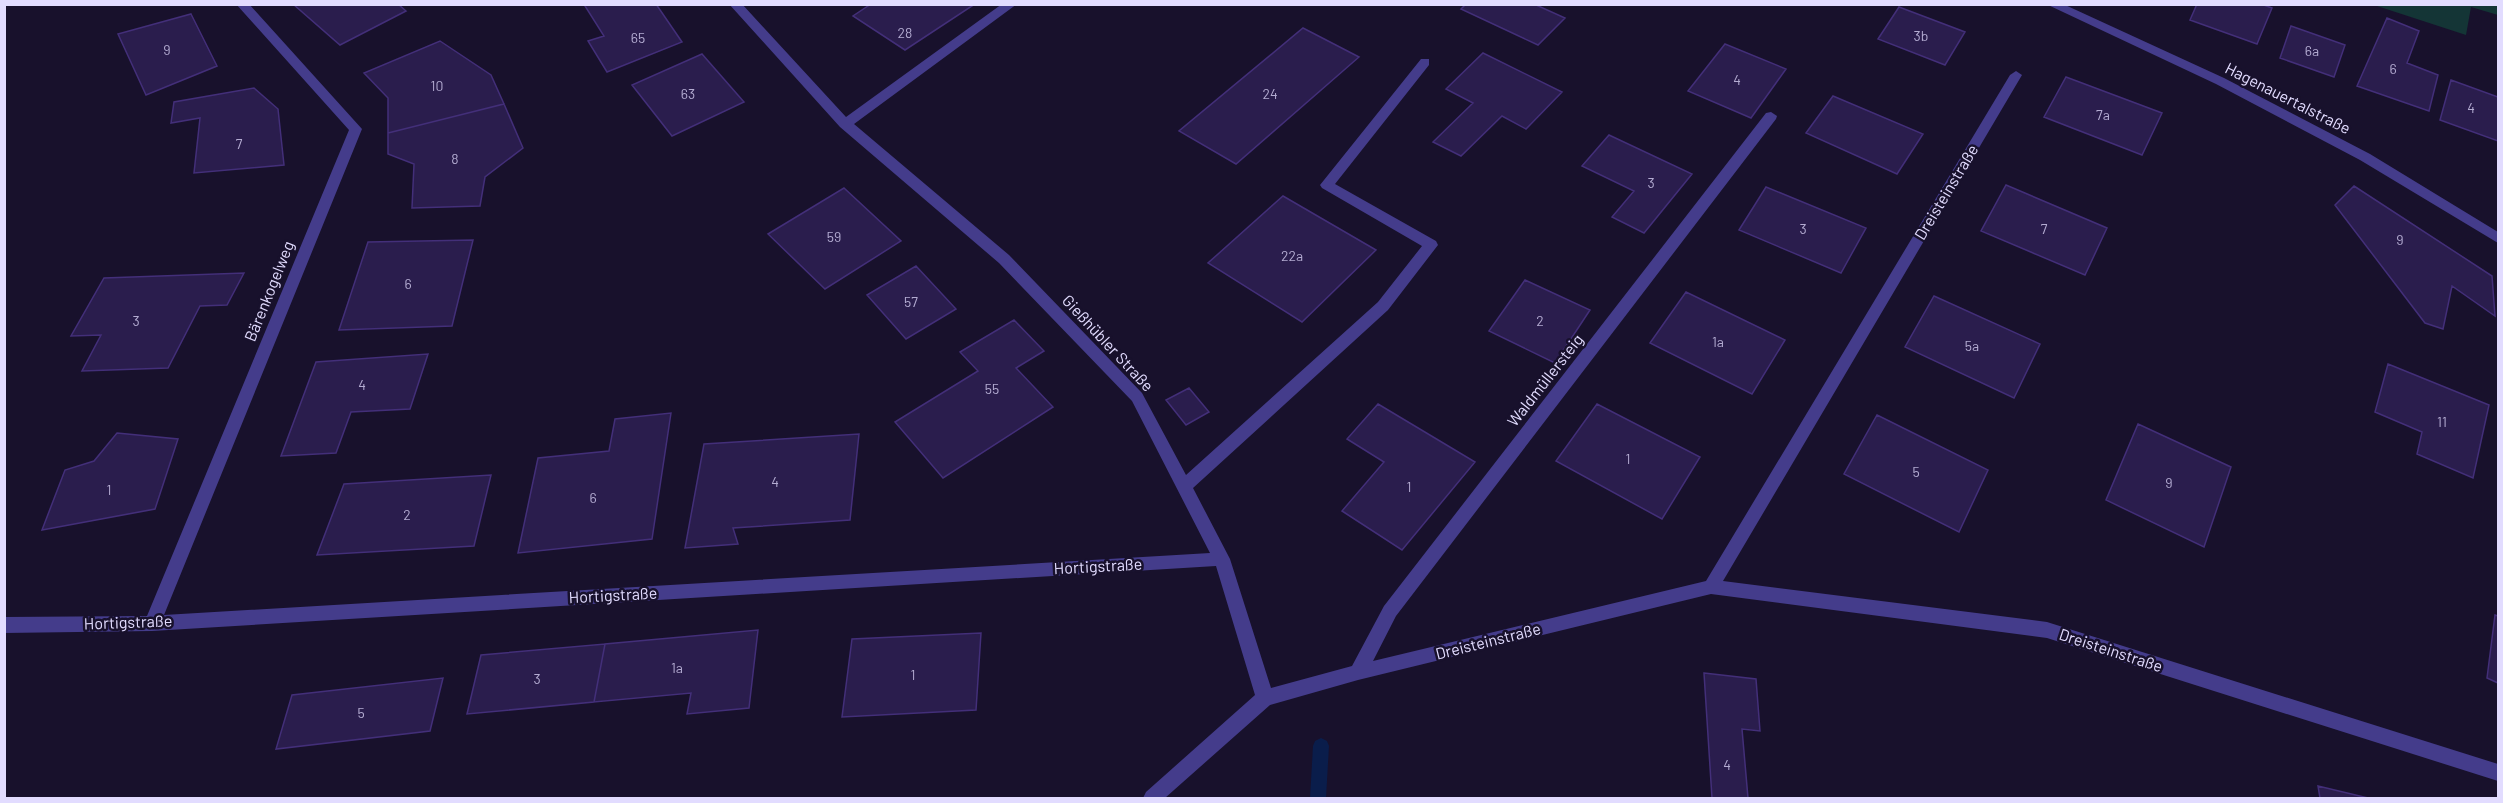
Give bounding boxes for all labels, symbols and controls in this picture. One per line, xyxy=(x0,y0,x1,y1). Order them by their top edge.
house number: 28 xyxy=(898,24,912,41)
house number: 3b xyxy=(1914,27,1928,44)
house number: 65 xyxy=(631,29,645,46)
house number: 9 xyxy=(163,41,171,58)
house number: 6a xyxy=(2305,42,2319,59)
street label: Hagenauertalstraße xyxy=(2222,58,2354,137)
house number: 6 xyxy=(2389,60,2397,77)
house number: 4 xyxy=(1733,71,1741,88)
house number: 10 xyxy=(431,77,443,94)
house number: 63 xyxy=(681,85,695,102)
house number: 24 xyxy=(1262,85,1278,102)
house number: 4 xyxy=(2467,99,2475,116)
house number: 7a xyxy=(2096,106,2110,123)
house number: 7 xyxy=(236,135,243,152)
street label: Dreisteinstraße xyxy=(1910,141,1981,243)
house number: 8 xyxy=(451,150,459,167)
house number: 3 xyxy=(1647,174,1655,191)
house number: 3 xyxy=(1799,220,1807,237)
house number: 7 xyxy=(2041,220,2048,237)
house number: 59 xyxy=(827,228,841,245)
house number: 9 xyxy=(2396,231,2404,248)
street label: Bärenkogelweg xyxy=(240,238,297,344)
house number: 22a xyxy=(1281,247,1303,264)
house number: 6 xyxy=(404,275,412,292)
street label: Gießhübler Straße xyxy=(1059,290,1158,395)
house number: 57 xyxy=(904,293,918,310)
house number: 3 xyxy=(132,312,140,329)
house number: 2 xyxy=(1536,312,1544,329)
street label: Waldmüllersteig xyxy=(1503,330,1587,430)
house number: 1a xyxy=(1712,333,1724,350)
house number: 5a xyxy=(1965,337,1979,354)
house number: 4 xyxy=(358,376,366,393)
house number: 55 xyxy=(985,380,999,397)
house number: 11 xyxy=(2437,413,2447,430)
house number: 1 xyxy=(1626,450,1630,467)
house number: 5 xyxy=(1912,463,1920,480)
house number: 4 xyxy=(771,473,779,490)
house number: 9 xyxy=(2165,474,2173,491)
house number: 1 xyxy=(1407,478,1411,495)
house number: 1 xyxy=(107,481,111,498)
house number: 6 xyxy=(589,489,597,506)
house number: 2 xyxy=(403,506,411,523)
street label: Hortigstraße xyxy=(1053,554,1143,577)
street label: Hortigstraße xyxy=(568,583,658,606)
street label: Hortigstraße xyxy=(83,610,173,633)
street label: Dreisteinstraße xyxy=(1433,618,1542,663)
street label: Dreisteinstraße xyxy=(2057,624,2165,675)
house number: 1a xyxy=(671,659,683,676)
house number: 1 xyxy=(911,666,915,683)
house number: 3 xyxy=(533,670,541,687)
house number: 5 xyxy=(357,704,365,721)
house number: 4 xyxy=(1723,756,1731,773)

